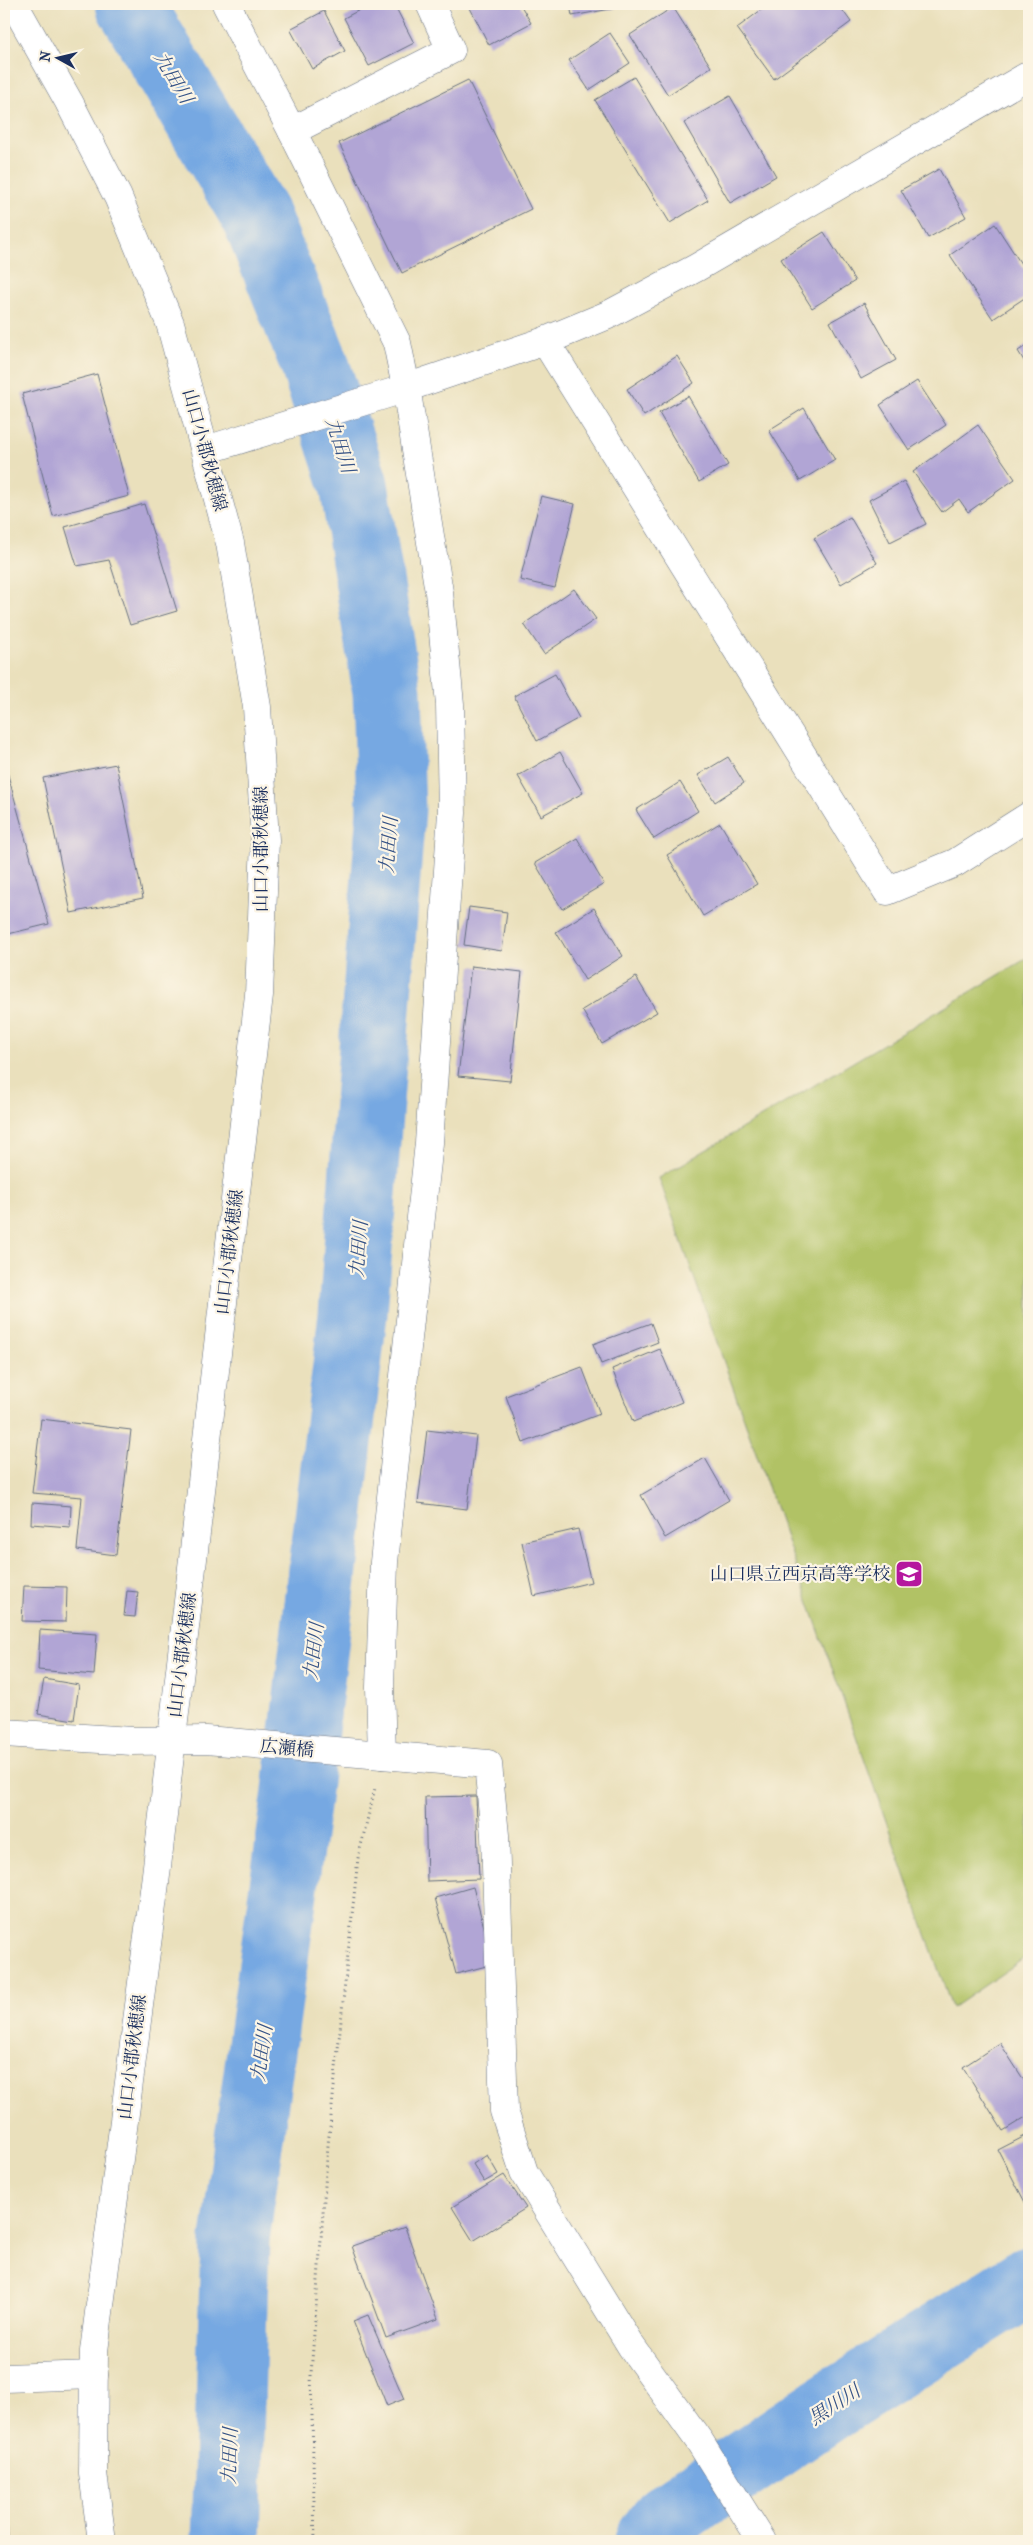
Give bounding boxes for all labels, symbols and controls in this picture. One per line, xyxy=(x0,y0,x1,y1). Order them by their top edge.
north arrow xyxy=(32,32,82,82)
water label: 九田川 xyxy=(149,47,198,109)
text: N xyxy=(36,49,55,63)
street label: 山口小郡秋穂線 xyxy=(178,387,231,514)
water label: 九田川 xyxy=(321,415,360,478)
street label: 山口小郡秋穂線 xyxy=(251,786,272,912)
water label: 九田川 xyxy=(376,814,402,874)
street label: 山口小郡秋穂線 xyxy=(211,1188,248,1316)
water label: 九田川 xyxy=(346,1218,372,1278)
school or university icon: 山口県立西京高等学校 xyxy=(894,1559,924,1589)
place label: 山口県立西京高等学校 xyxy=(710,1564,890,1585)
street label: 山口小郡秋穂線 xyxy=(164,1591,201,1719)
water label: 九田川 xyxy=(300,1620,329,1681)
street label: 広瀬橋 xyxy=(259,1736,315,1761)
street label: 山口小郡秋穂線 xyxy=(114,1993,151,2121)
water label: 九田川 xyxy=(247,2021,277,2083)
water label: 黒川川 xyxy=(805,2379,866,2430)
water label: 九田川 xyxy=(218,2425,242,2485)

